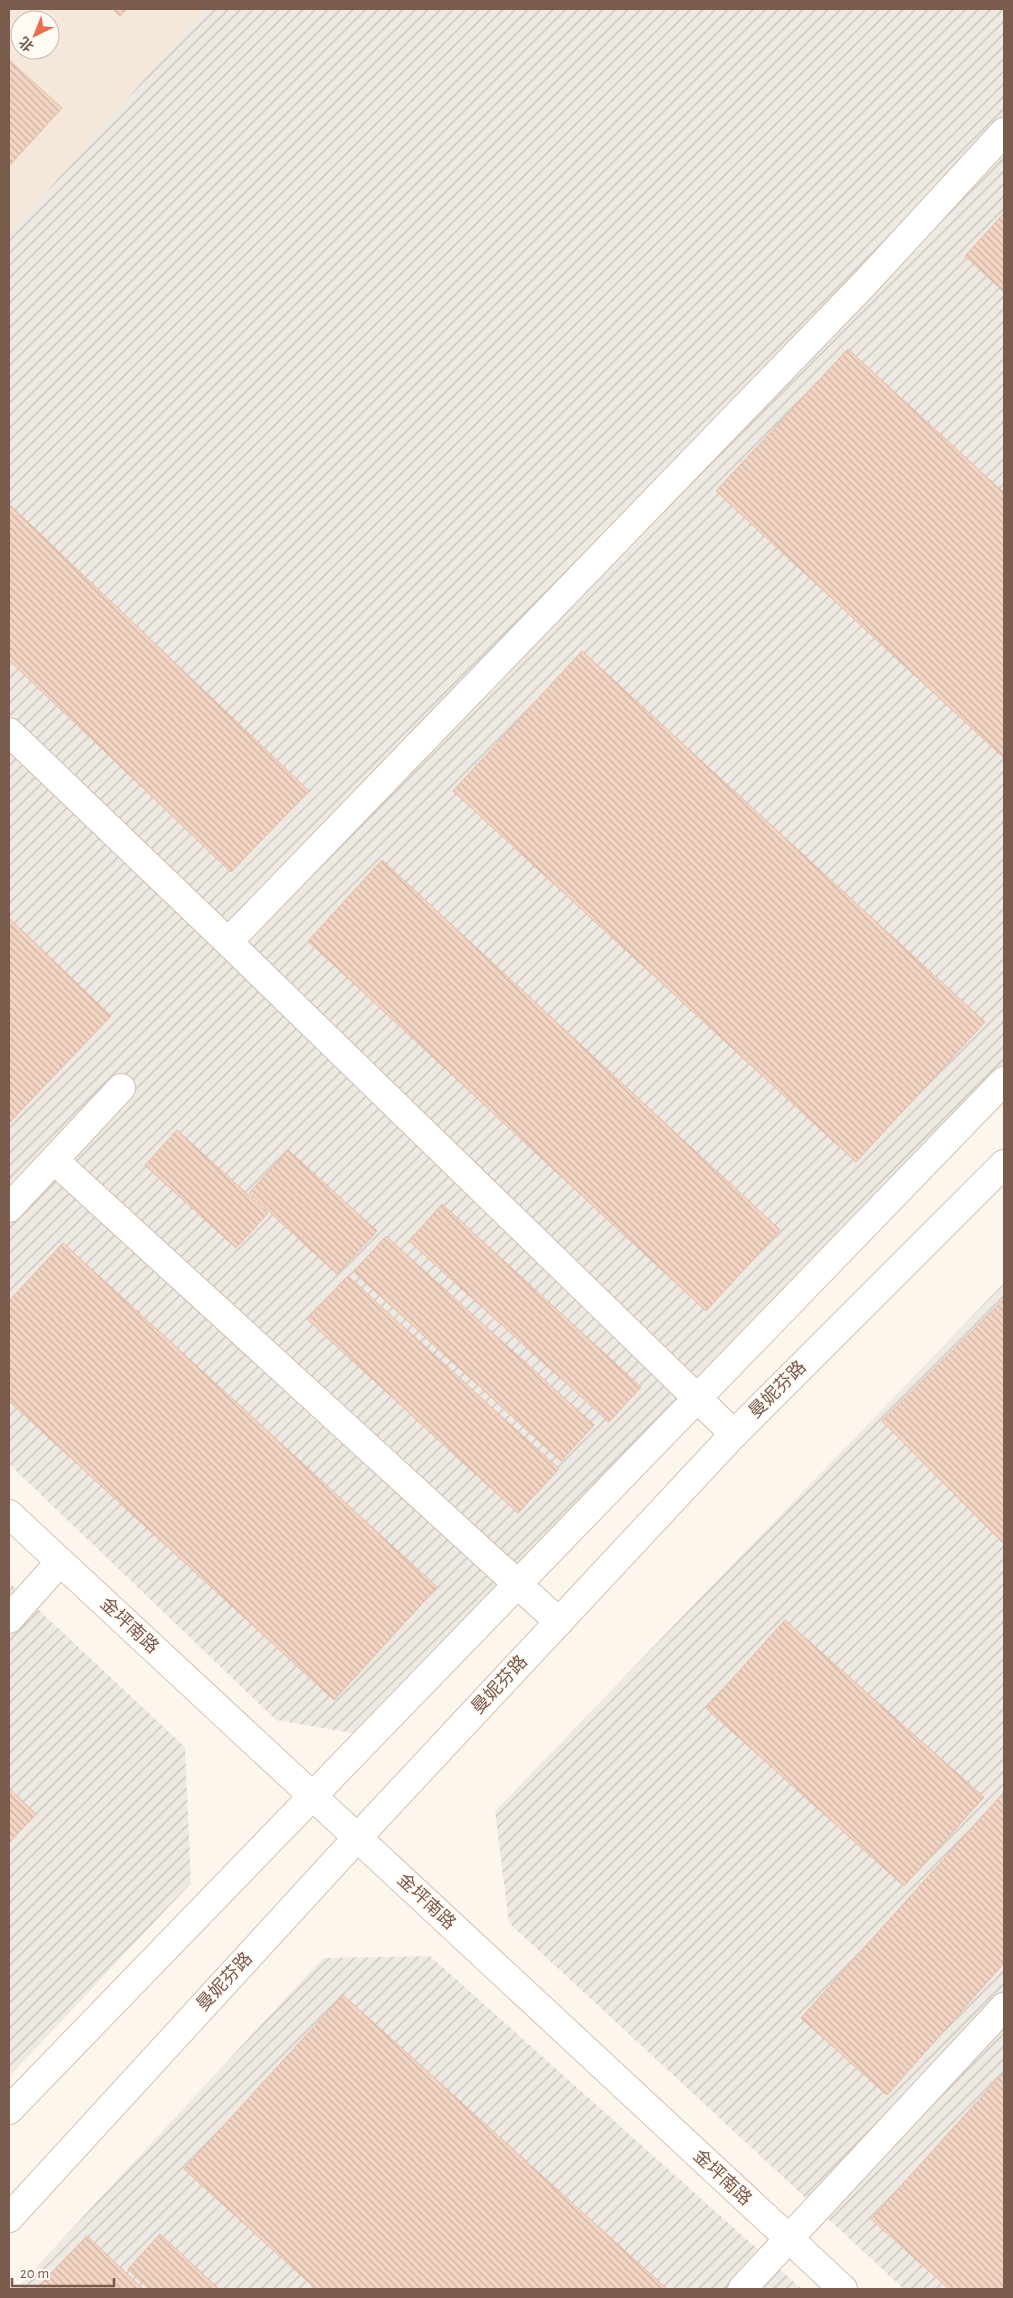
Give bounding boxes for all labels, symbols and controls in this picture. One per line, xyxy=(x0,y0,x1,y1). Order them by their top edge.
north arrow xyxy=(10,10,60,60)
text: 北 xyxy=(16,34,37,54)
street label: 曼妮芬路 xyxy=(745,1357,810,1422)
street label: 金坪南路 xyxy=(97,1593,163,1657)
street label: 曼妮芬路 xyxy=(467,1651,531,1717)
street label: 金坪南路 xyxy=(394,1869,460,1933)
street label: 曼妮芬路 xyxy=(192,1948,256,2014)
street label: 金坪南路 xyxy=(690,2145,756,2209)
scale bar xyxy=(12,2256,115,2288)
text: 20 m xyxy=(20,2266,49,2281)

